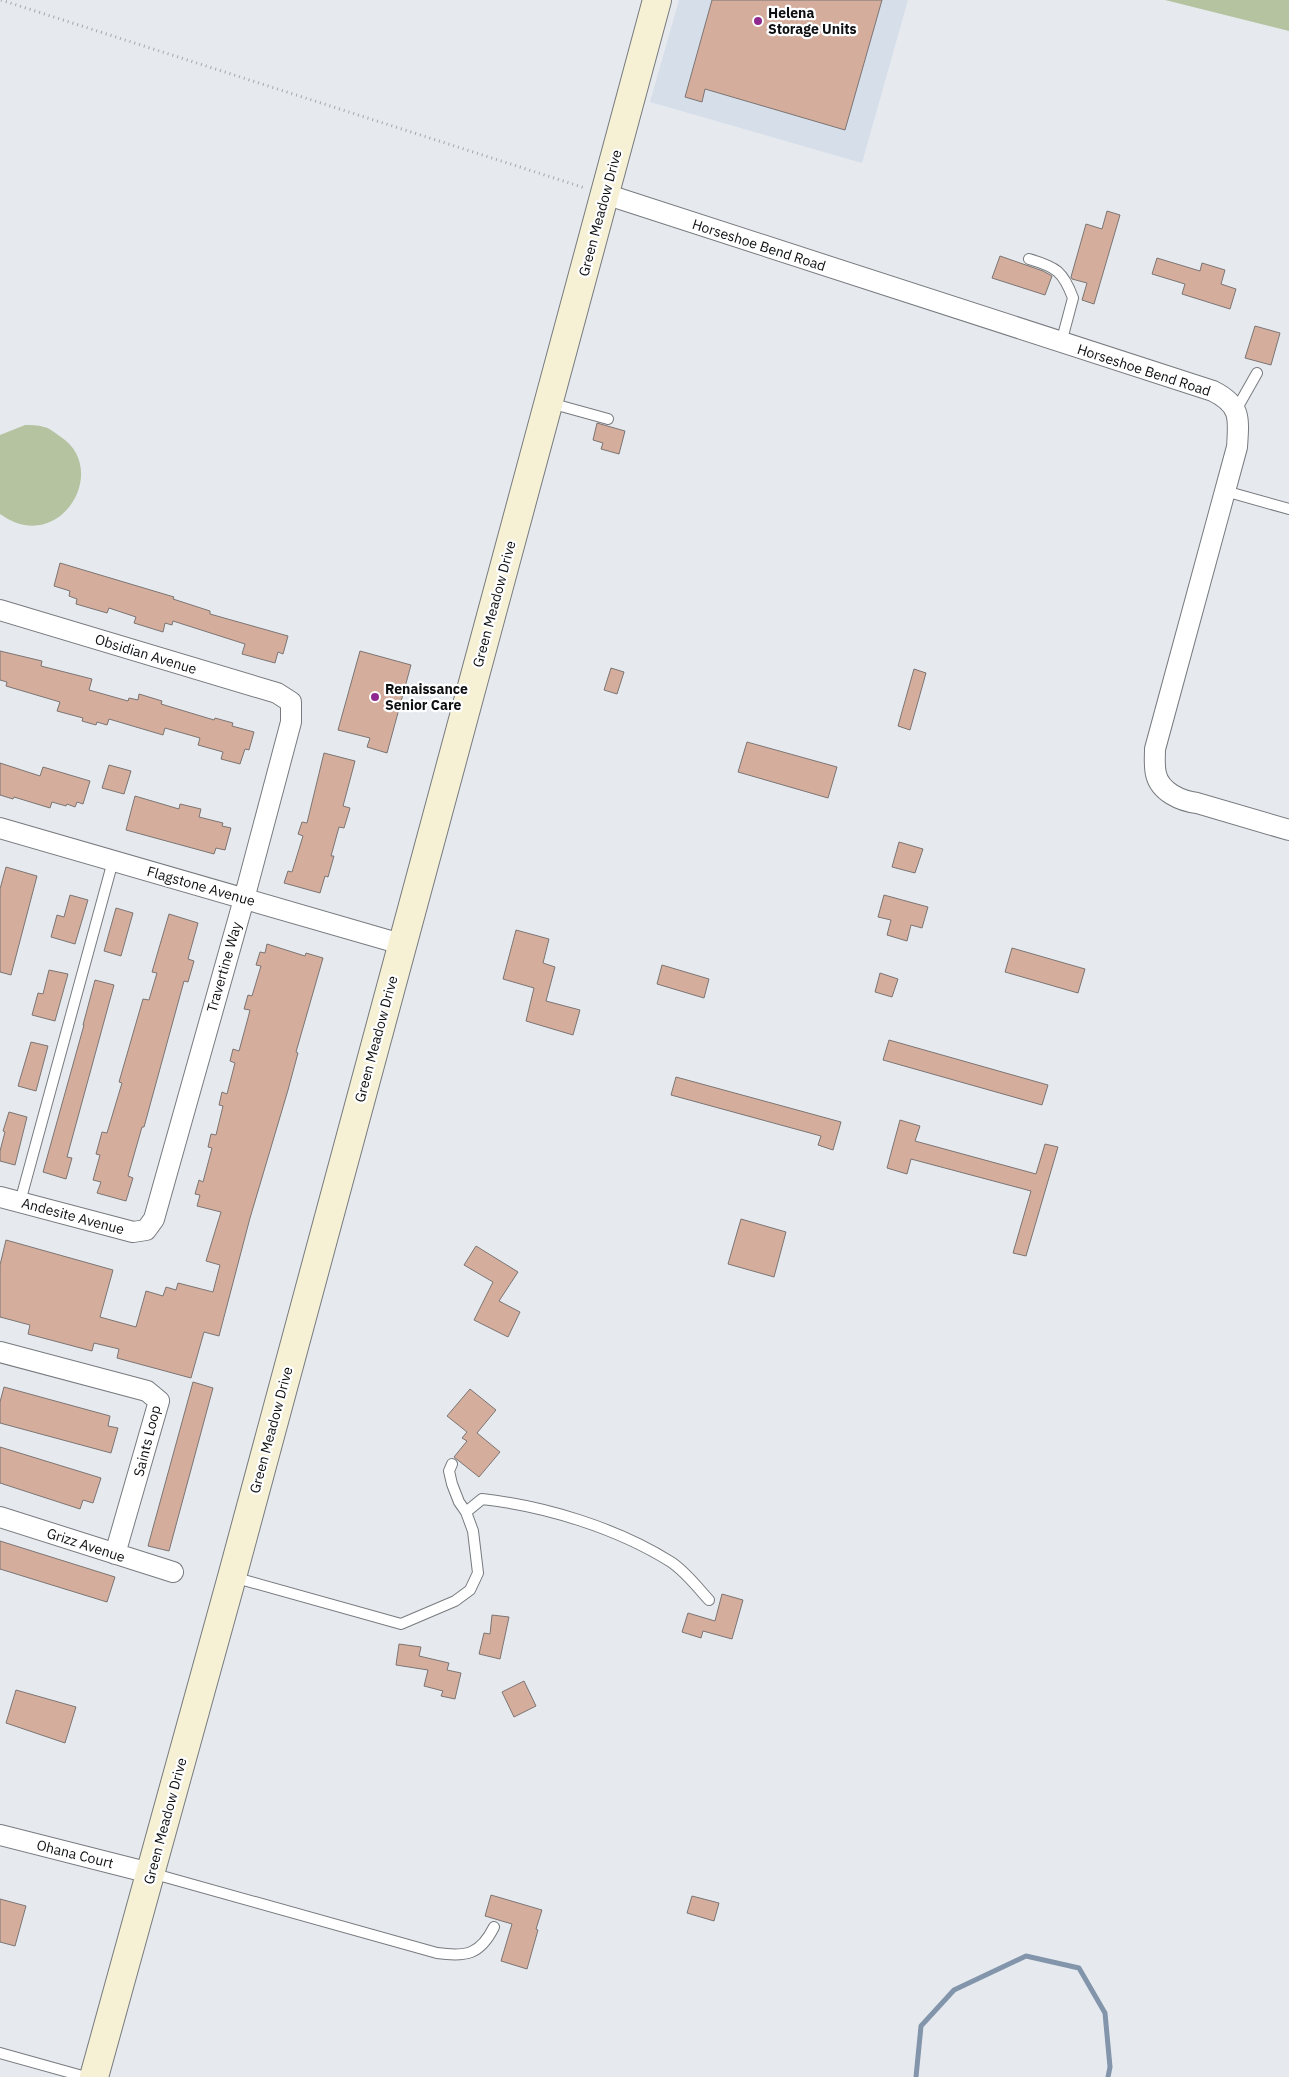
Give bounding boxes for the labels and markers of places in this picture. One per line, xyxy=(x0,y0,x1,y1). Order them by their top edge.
place label: Helena Storage Units xyxy=(768,4,857,38)
marker: Helena Storage Units xyxy=(752,15,764,27)
place label: Renaissance Senior Care xyxy=(385,680,468,714)
marker: Renaissance Senior Care xyxy=(369,691,381,703)

